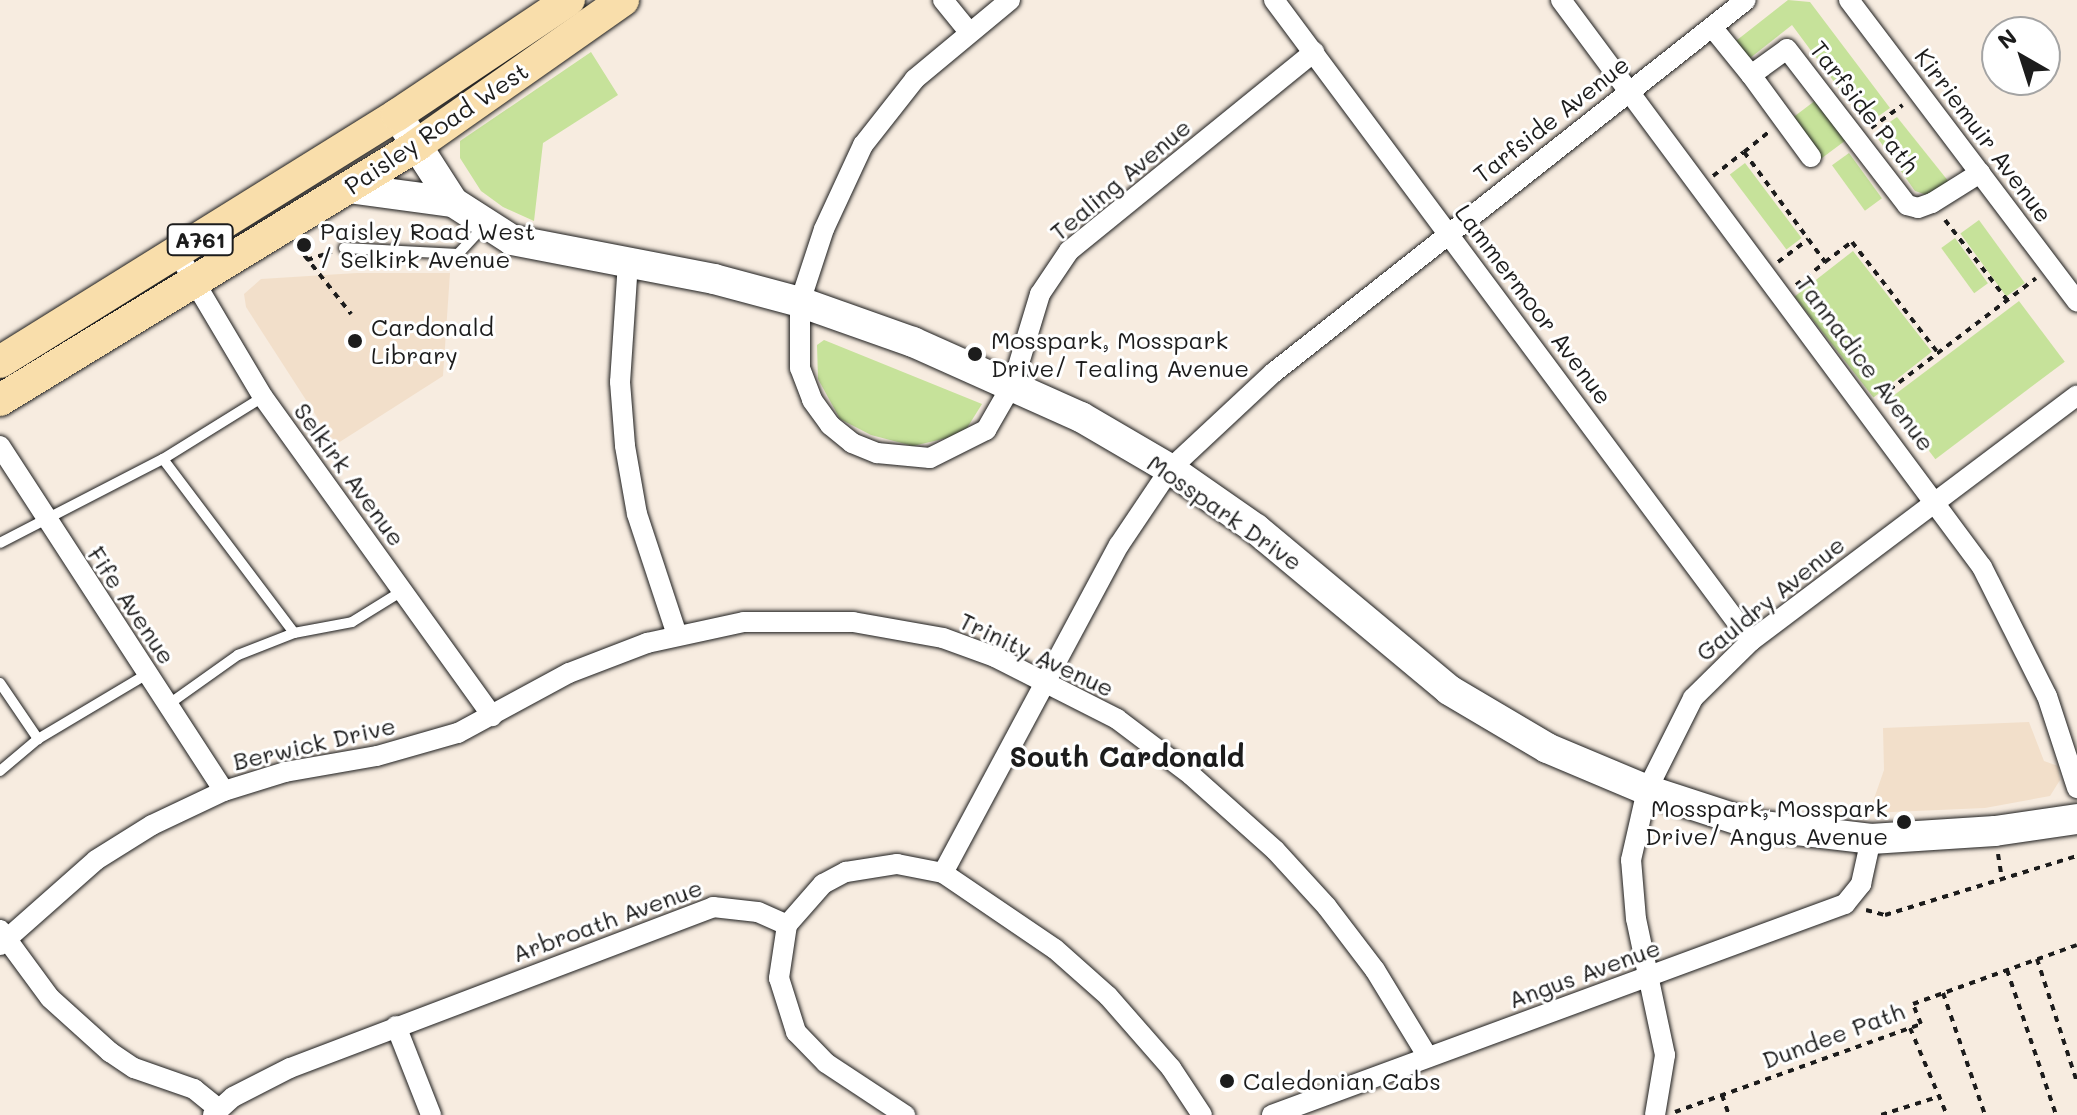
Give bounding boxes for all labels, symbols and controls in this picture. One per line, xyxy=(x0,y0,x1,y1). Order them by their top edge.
north arrow xyxy=(1981,16,2061,96)
text: N xyxy=(1991,22,2022,55)
street label: Tarfside Path xyxy=(1804,35,1926,179)
street label: Kirriemuir Avenue xyxy=(1909,42,2059,228)
street label: Tarfside Avenue xyxy=(1467,49,1635,189)
street label: Paisley Road West xyxy=(339,56,533,200)
street label: Tealing Avenue xyxy=(1044,112,1196,246)
street label: Lammermoor Avenue xyxy=(1449,198,1619,410)
place label: Paisley Road West / Selkirk Avenue xyxy=(320,217,535,273)
road number: A761 xyxy=(166,222,234,258)
marker: Paisley Road West / Selkirk Avenue xyxy=(295,236,313,254)
street label: Tannadice Avenue xyxy=(1791,270,1941,456)
place label: Cardonald Library xyxy=(371,313,494,369)
place label: Mosspark, Mosspark Drive/ Tealing Avenue xyxy=(991,326,1249,382)
marker: Cardonald Library xyxy=(346,332,364,350)
marker: Mosspark, Mosspark Drive/ Tealing Avenue xyxy=(966,345,984,363)
street label: Selkirk Avenue xyxy=(288,397,412,551)
street label: Mosspark Drive xyxy=(1142,448,1308,576)
street label: Gauldry Avenue xyxy=(1690,529,1850,667)
street label: Fife Avenue xyxy=(82,541,182,669)
street label: Trinity Avenue xyxy=(955,606,1119,702)
street label: Berwick Drive xyxy=(230,710,398,776)
district label: South Cardonald xyxy=(1009,739,1245,773)
place label: Mosspark, Mosspark Drive/ Angus Avenue xyxy=(1645,794,1888,850)
marker: Mosspark, Mosspark Drive/ Angus Avenue xyxy=(1895,813,1913,831)
street label: Arbroath Avenue xyxy=(508,872,706,968)
street label: Angus Avenue xyxy=(1504,932,1664,1014)
street label: Dundee Path xyxy=(1758,996,1908,1074)
place label: Caledonian Cabs xyxy=(1243,1067,1441,1095)
marker: Caledonian Cabs xyxy=(1218,1072,1236,1090)

